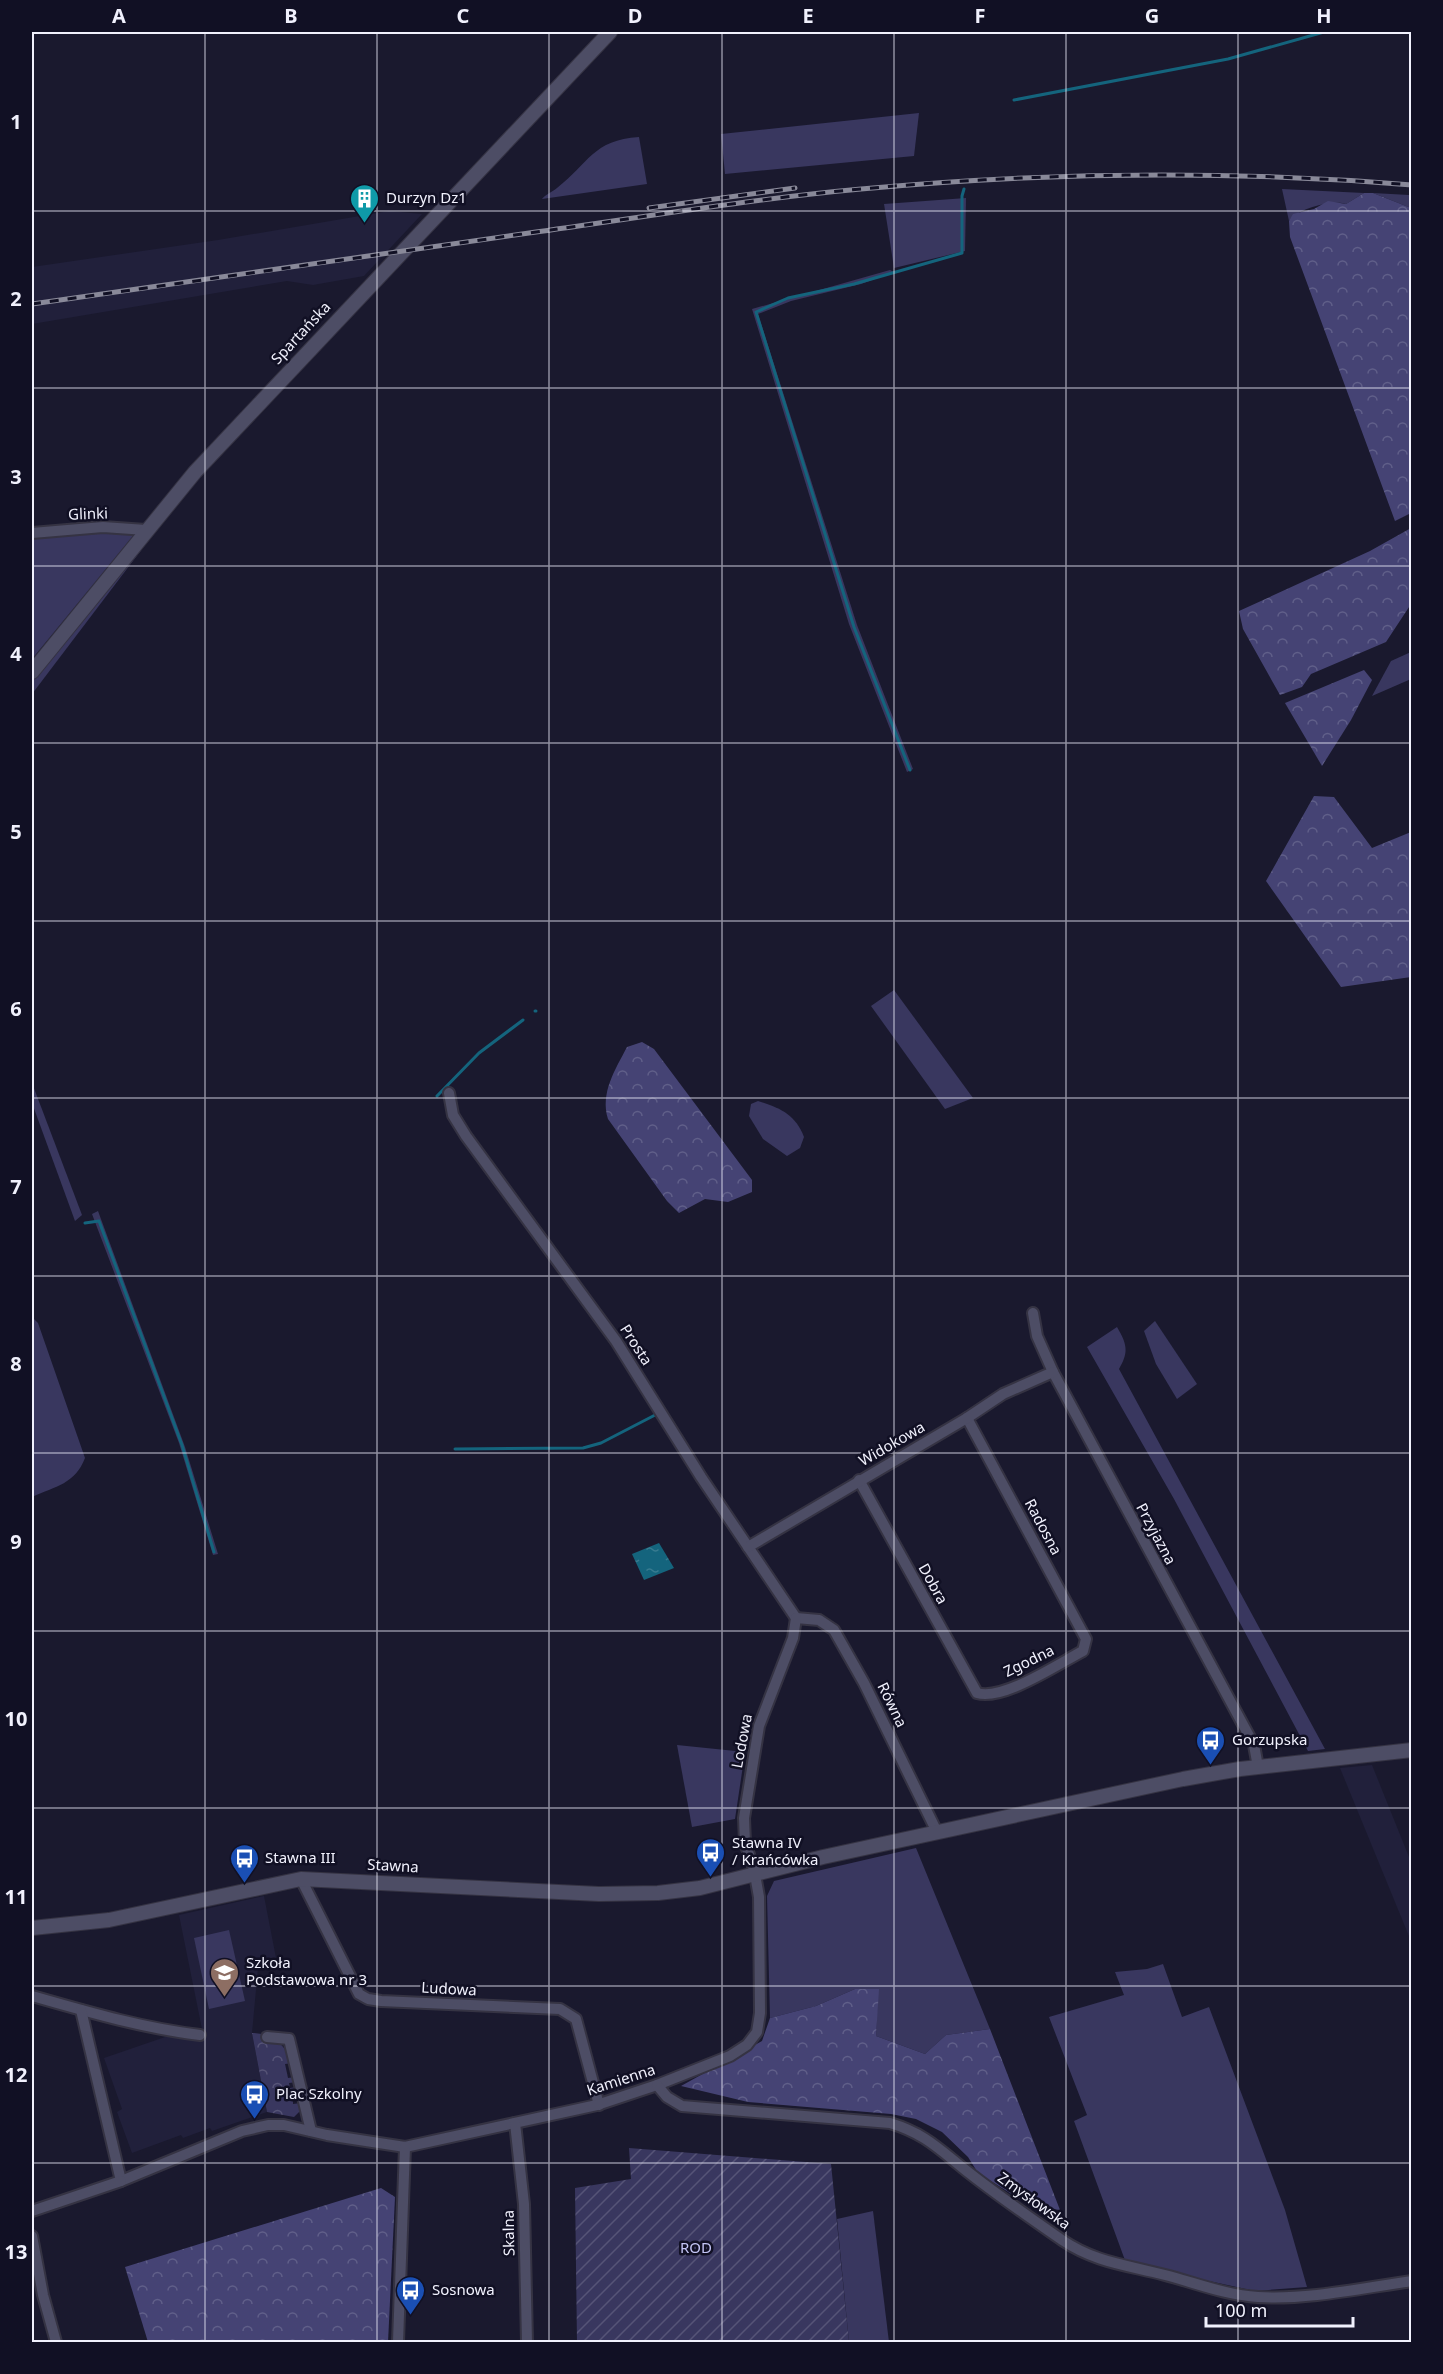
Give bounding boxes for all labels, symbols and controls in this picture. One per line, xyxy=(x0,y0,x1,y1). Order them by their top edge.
text: A xyxy=(112,2,126,29)
text: B xyxy=(284,2,298,29)
text: C xyxy=(457,2,470,29)
text: D xyxy=(628,2,642,29)
text: E xyxy=(802,2,814,29)
text: F xyxy=(975,2,985,29)
text: G xyxy=(1145,2,1159,29)
text: H xyxy=(1316,2,1332,29)
text: 1 xyxy=(10,108,22,135)
building icon: Durzyn Dz1 xyxy=(349,182,381,224)
place label: Durzyn Dz1 xyxy=(386,187,467,207)
text: 2 xyxy=(10,285,22,312)
street label: Spartańska xyxy=(266,297,334,368)
text: 3 xyxy=(10,463,22,490)
street label: Glinki xyxy=(68,502,108,524)
text: 4 xyxy=(10,640,22,667)
text: 5 xyxy=(10,818,22,845)
text: 6 xyxy=(10,995,22,1022)
text: 7 xyxy=(10,1173,22,1200)
street label: Prosta xyxy=(616,1320,657,1369)
text: 8 xyxy=(10,1350,22,1377)
street label: Widokowa xyxy=(855,1416,928,1470)
street label: Radosna xyxy=(1021,1495,1067,1558)
street label: Przyjazna xyxy=(1132,1499,1181,1568)
text: 9 xyxy=(10,1528,22,1555)
street label: Dobra xyxy=(915,1560,953,1607)
street label: Zgodna xyxy=(1000,1639,1057,1681)
street label: Równa xyxy=(873,1679,912,1730)
text: 10 xyxy=(5,1705,27,1732)
street label: Lodowa xyxy=(726,1712,756,1770)
bus stop icon: Gorzupska xyxy=(1195,1724,1227,1766)
place label: Gorzupska xyxy=(1232,1729,1307,1749)
place label: Stawna IV / Krańcówka xyxy=(732,1832,819,1869)
bus stop icon: Stawna IV / Krańcówka xyxy=(695,1836,727,1878)
bus stop icon: Stawna III xyxy=(228,1842,260,1884)
place label: Stawna III xyxy=(265,1847,336,1867)
street label: Stawna xyxy=(367,1854,419,1876)
text: 11 xyxy=(5,1883,27,1910)
place label: Szkoła Podstawowa nr 3 xyxy=(246,1952,367,1989)
school or university icon: Szkoła Podstawowa nr 3 xyxy=(209,1956,241,1998)
street label: Ludowa xyxy=(421,1977,477,1999)
street label: Kamienna xyxy=(584,2059,658,2100)
text: 12 xyxy=(5,2061,27,2088)
bus stop icon: Plac Szkolny xyxy=(239,2078,271,2120)
place label: Plac Szkolny xyxy=(276,2083,362,2103)
street label: Zmysłowska xyxy=(994,2167,1075,2233)
street label: Skalna xyxy=(498,2210,518,2256)
park label: ROD xyxy=(680,2237,712,2257)
text: 13 xyxy=(5,2238,27,2265)
bus stop icon: Sosnowa xyxy=(395,2274,427,2316)
place label: Sosnowa xyxy=(432,2279,495,2299)
scale bar xyxy=(1206,2290,1353,2328)
text: 100 m xyxy=(1215,2298,1267,2322)

